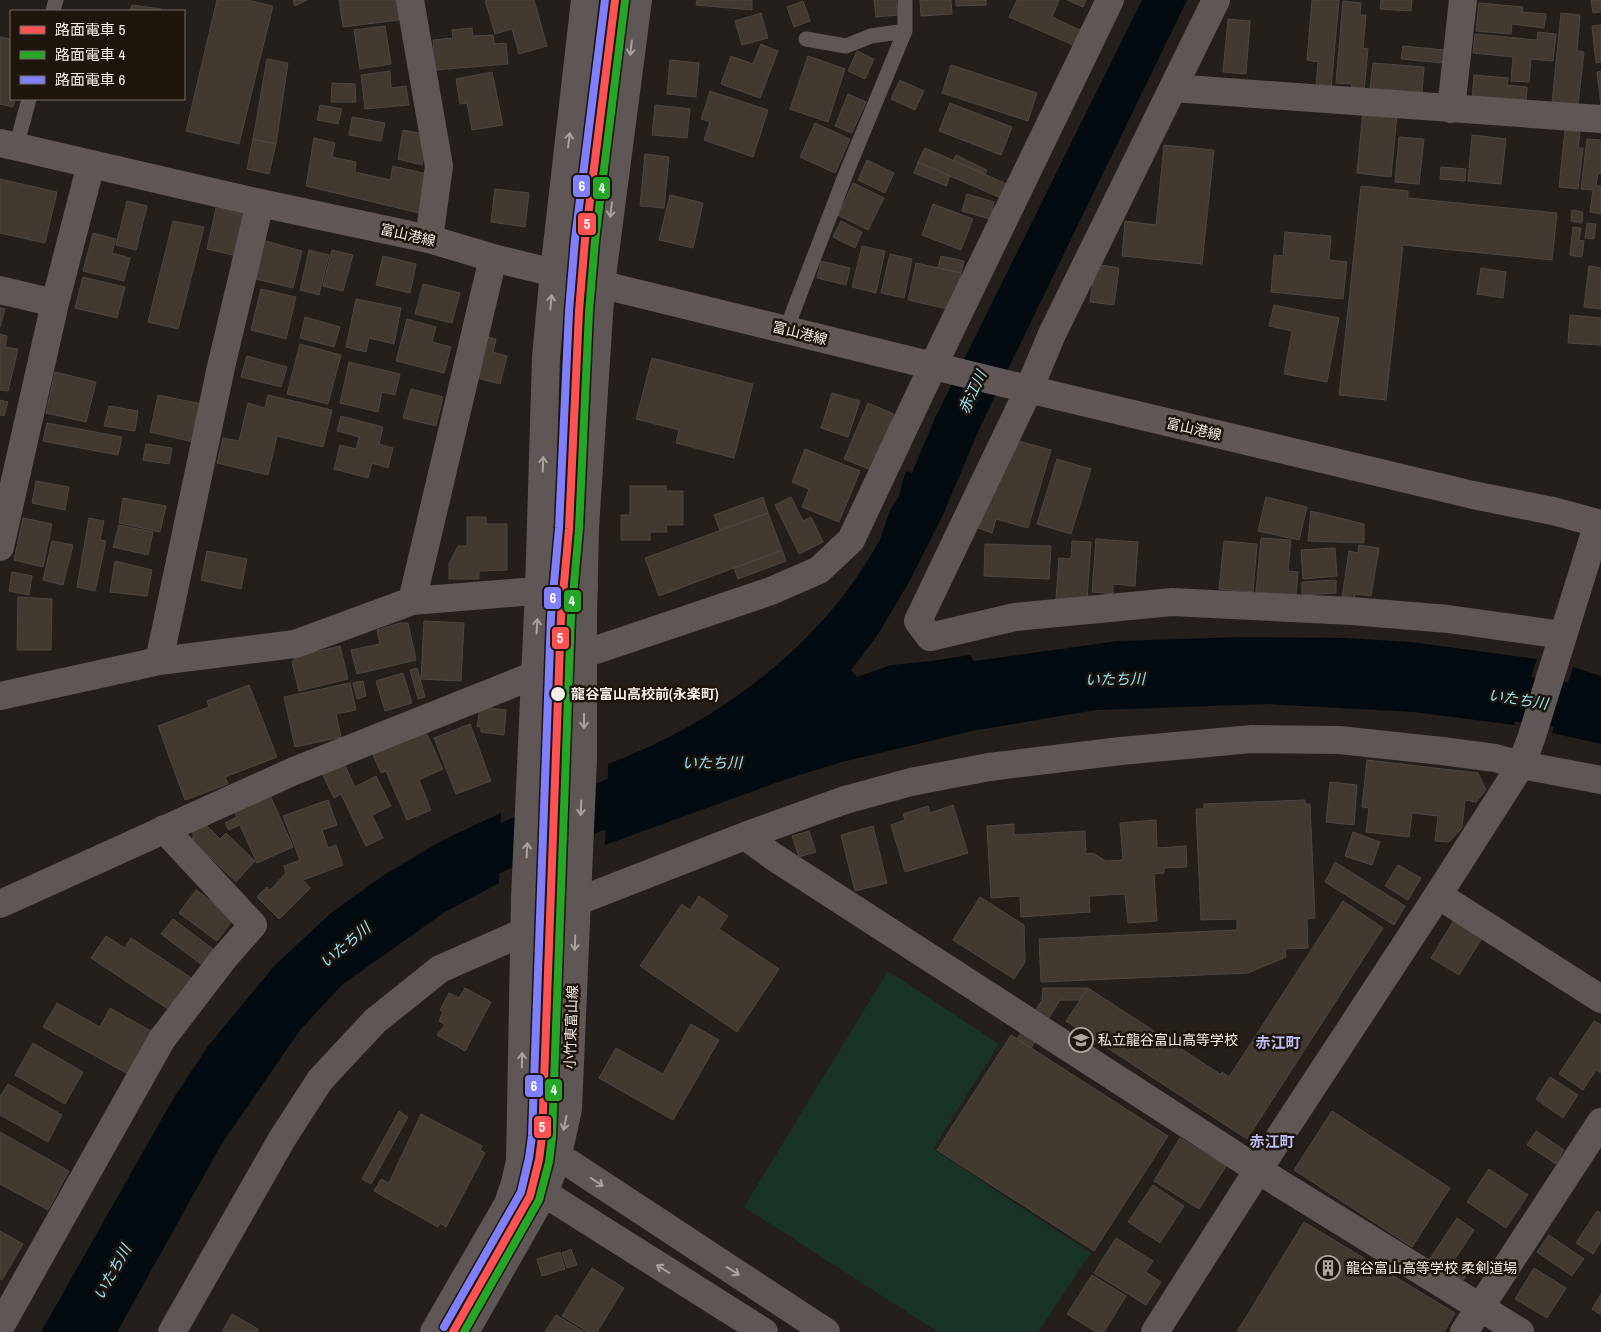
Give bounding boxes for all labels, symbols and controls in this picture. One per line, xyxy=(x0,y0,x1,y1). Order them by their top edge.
legend xyxy=(10,10,185,100)
text: 路面電車 5 xyxy=(55,19,125,40)
one-way arrow xyxy=(626,40,636,56)
text: 路面電車 4 xyxy=(55,44,125,65)
text: 路面電車 6 xyxy=(55,69,125,90)
one-way arrow xyxy=(564,132,574,148)
line badge: 6 xyxy=(572,174,591,198)
line badge: 4 xyxy=(592,176,611,200)
text: 6 xyxy=(579,177,585,195)
text: 4 xyxy=(599,179,606,197)
one-way arrow xyxy=(606,201,616,217)
line badge: 5 xyxy=(577,212,597,236)
text: 5 xyxy=(584,215,591,233)
street label: 富山港線 xyxy=(379,220,437,250)
one-way arrow xyxy=(546,294,556,310)
street label: 富山港線 xyxy=(771,317,829,349)
water label: 赤江川 xyxy=(953,365,992,417)
street label: 富山港線 xyxy=(1165,414,1223,444)
one-way arrow xyxy=(538,456,547,472)
line badge: 6 xyxy=(543,586,562,610)
text: 6 xyxy=(550,589,556,607)
line badge: 4 xyxy=(563,589,582,613)
text: 4 xyxy=(569,592,576,610)
one-way arrow xyxy=(533,619,542,635)
line badge: 5 xyxy=(551,626,570,650)
text: 5 xyxy=(557,629,564,647)
water label: いたち川 xyxy=(1085,668,1147,690)
water label: いたち川 xyxy=(1487,684,1551,714)
marker: 龍谷富山高校前(永楽町) xyxy=(549,685,567,703)
place label: 龍谷富山高校前(永楽町) xyxy=(571,685,719,703)
one-way arrow xyxy=(579,712,589,729)
water label: いたち川 xyxy=(682,752,744,773)
one-way arrow xyxy=(577,799,586,815)
one-way arrow xyxy=(523,842,532,858)
water label: いたち川 xyxy=(315,916,376,972)
one-way arrow xyxy=(570,935,579,951)
street label: 小竹東富山線 xyxy=(561,985,581,1069)
school or university icon: 私立龍谷富山高等学校 xyxy=(1068,1027,1094,1053)
place label: 私立龍谷富山高等学校 xyxy=(1098,1031,1238,1049)
district label: 赤江町 xyxy=(1255,1032,1301,1053)
one-way arrow xyxy=(517,1052,526,1068)
line badge: 6 xyxy=(524,1074,544,1098)
text: 6 xyxy=(531,1077,537,1095)
line badge: 4 xyxy=(544,1078,563,1102)
text: 4 xyxy=(551,1081,558,1099)
one-way arrow xyxy=(560,1114,569,1130)
line badge: 5 xyxy=(533,1115,552,1139)
text: 5 xyxy=(539,1118,546,1136)
district label: 赤江町 xyxy=(1249,1131,1295,1152)
one-way arrow xyxy=(590,1177,604,1187)
water label: いたち川 xyxy=(88,1239,137,1303)
building icon: 龍谷富山高等学校 柔剣道場 xyxy=(1315,1255,1341,1281)
place label: 龍谷富山高等学校 柔剣道場 xyxy=(1346,1259,1517,1277)
one-way arrow xyxy=(657,1263,671,1273)
one-way arrow xyxy=(726,1266,740,1276)

